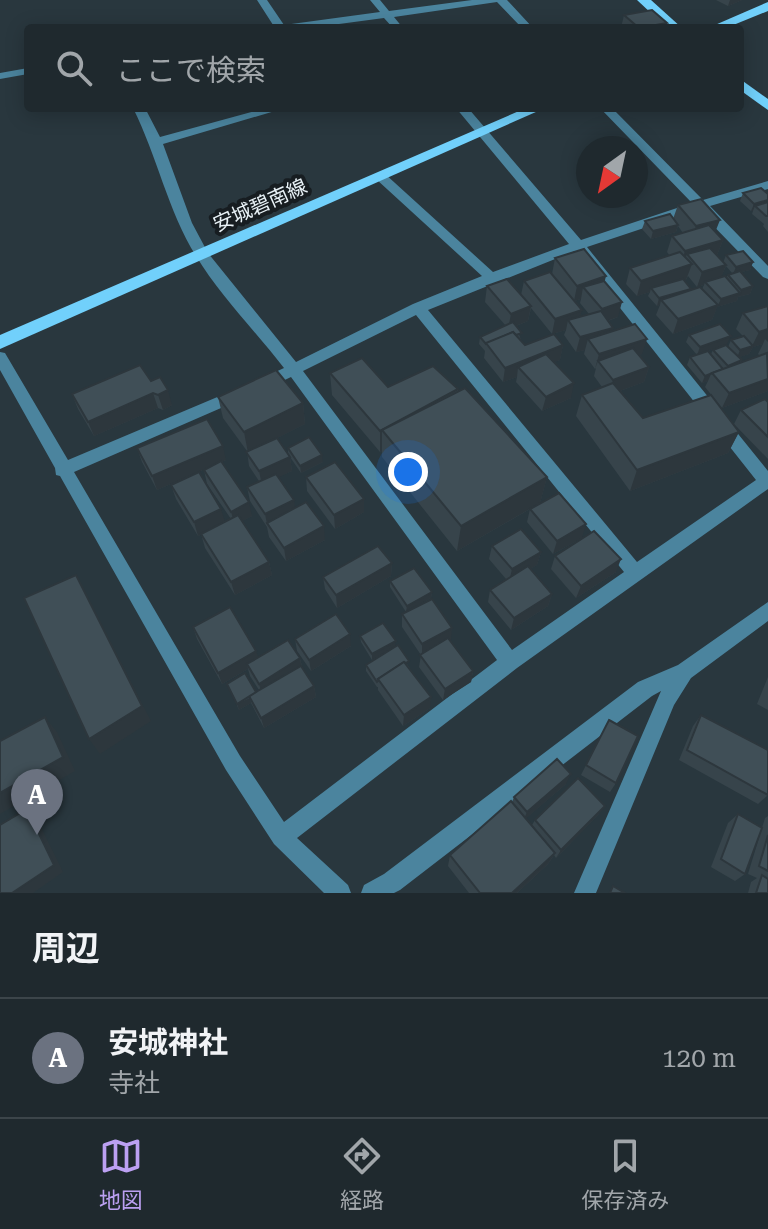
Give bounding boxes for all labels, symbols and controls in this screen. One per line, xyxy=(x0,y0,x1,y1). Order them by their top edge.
search box xyxy=(24,24,744,112)
icon: search xyxy=(52,46,96,90)
text: ここで検索 xyxy=(116,53,266,88)
north arrow xyxy=(576,136,648,208)
street label: 安城碧南線 xyxy=(209,174,311,236)
your location xyxy=(388,452,428,492)
pin: A xyxy=(11,769,63,835)
text: 周辺 xyxy=(32,928,100,968)
text: 安城神社 xyxy=(108,1025,228,1060)
text: A xyxy=(49,1043,67,1073)
text: 120 m xyxy=(662,1043,736,1073)
text: 寺社 xyxy=(108,1068,160,1098)
tab: 地図 xyxy=(99,1134,143,1214)
tab: 経路 xyxy=(340,1134,384,1214)
tab: 保存済み xyxy=(581,1134,669,1214)

